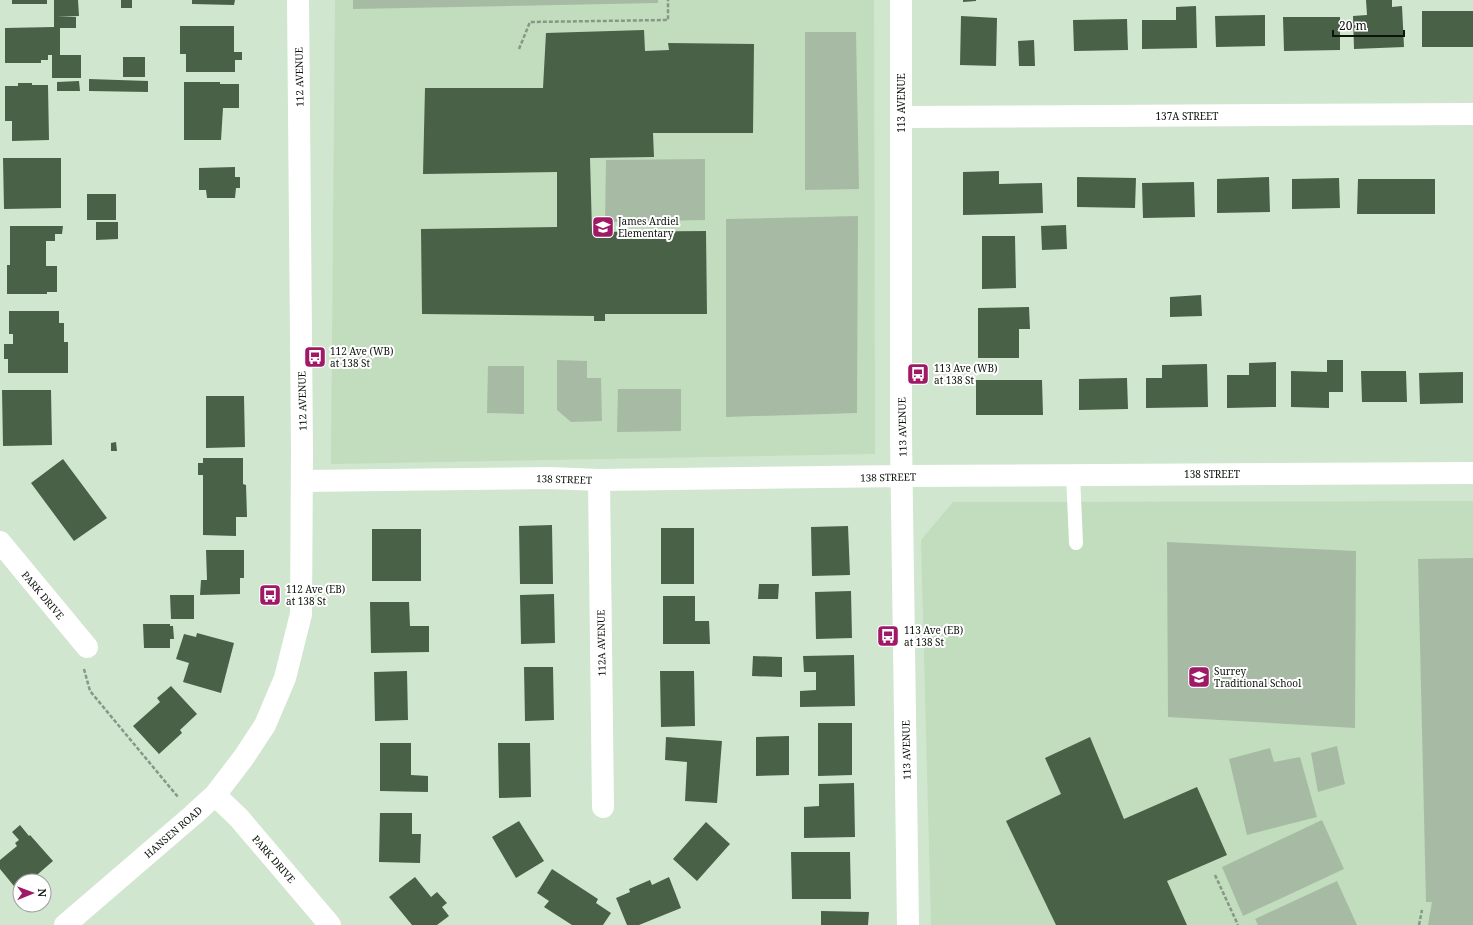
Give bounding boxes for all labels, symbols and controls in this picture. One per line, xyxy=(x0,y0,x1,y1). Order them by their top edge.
scale bar xyxy=(1333,12,1404,38)
text: 20 m xyxy=(1339,17,1367,34)
street label: 112 AVENUE xyxy=(291,47,307,107)
street label: 113 AVENUE xyxy=(894,73,908,133)
street label: 137A STREET xyxy=(1156,109,1218,123)
school or university icon: James Ardiel Elementary xyxy=(590,214,616,240)
place label: James Ardiel Elementary xyxy=(617,214,679,240)
bus stop icon: 112 Ave (WB) at 138 St xyxy=(302,344,328,370)
place label: 112 Ave (WB) at 138 St xyxy=(330,344,394,370)
bus stop icon: 113 Ave (WB) at 138 St xyxy=(905,361,931,387)
place label: 113 Ave (WB) at 138 St xyxy=(934,361,998,387)
street label: 112 AVENUE xyxy=(294,371,310,431)
street label: 113 AVENUE xyxy=(894,397,910,457)
street label: 138 STREET xyxy=(1184,467,1240,481)
street label: 138 STREET xyxy=(860,470,916,484)
street label: 138 STREET xyxy=(536,471,592,487)
street label: PARK DRIVE xyxy=(19,568,67,622)
bus stop icon: 112 Ave (EB) at 138 St xyxy=(257,582,283,608)
place label: 112 Ave (EB) at 138 St xyxy=(286,582,345,608)
street label: 112A AVENUE xyxy=(593,610,609,676)
bus stop icon: 113 Ave (EB) at 138 St xyxy=(875,623,901,649)
place label: 113 Ave (EB) at 138 St xyxy=(904,623,963,649)
school or university icon: Surrey Traditional School xyxy=(1186,664,1212,690)
place label: Surrey Traditional School xyxy=(1214,664,1301,690)
street label: 113 AVENUE xyxy=(898,720,914,780)
street label: HANSEN ROAD xyxy=(141,803,205,861)
street label: PARK DRIVE xyxy=(249,832,299,886)
north arrow xyxy=(12,873,52,913)
text: N xyxy=(35,888,50,898)

